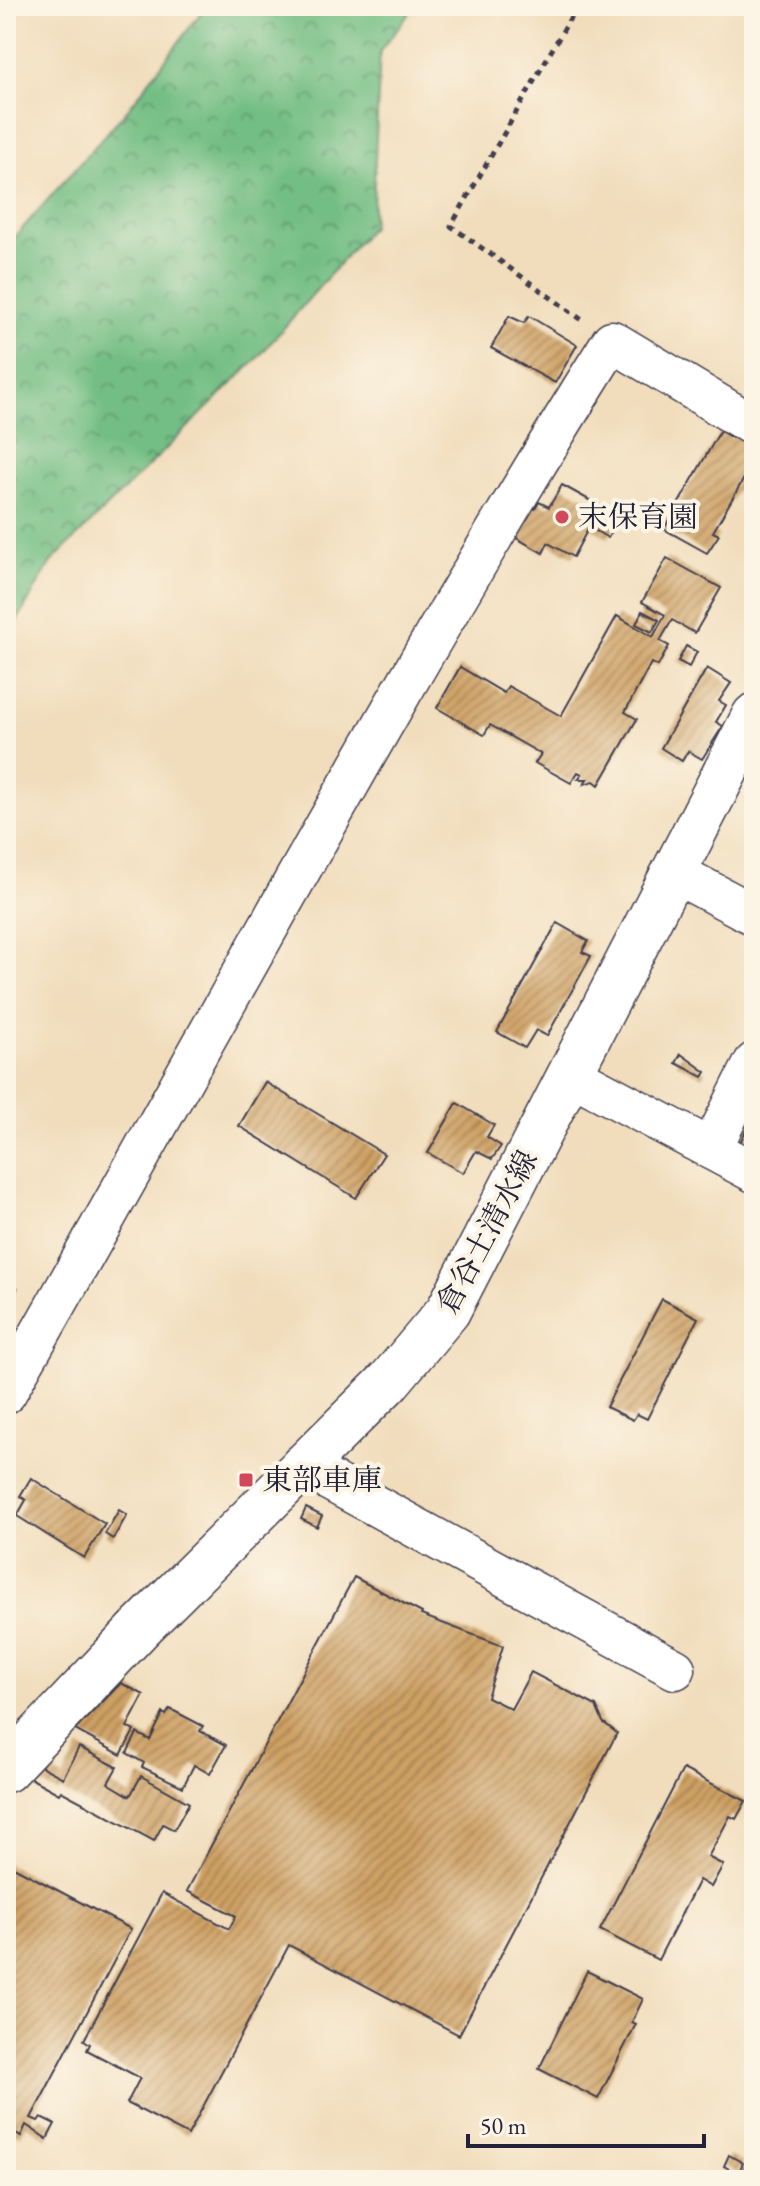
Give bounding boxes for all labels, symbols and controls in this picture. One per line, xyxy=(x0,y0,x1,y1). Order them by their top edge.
place label: 末保育園 xyxy=(578,497,698,536)
marker: 末保育園 xyxy=(553,508,571,526)
street label: 倉谷土清水線 xyxy=(427,1143,546,1320)
place label: 東部車庫 xyxy=(262,1460,382,1499)
marker: 東部車庫 xyxy=(237,1471,255,1489)
scale bar xyxy=(468,2098,704,2148)
text: 50 m xyxy=(480,2110,527,2141)

